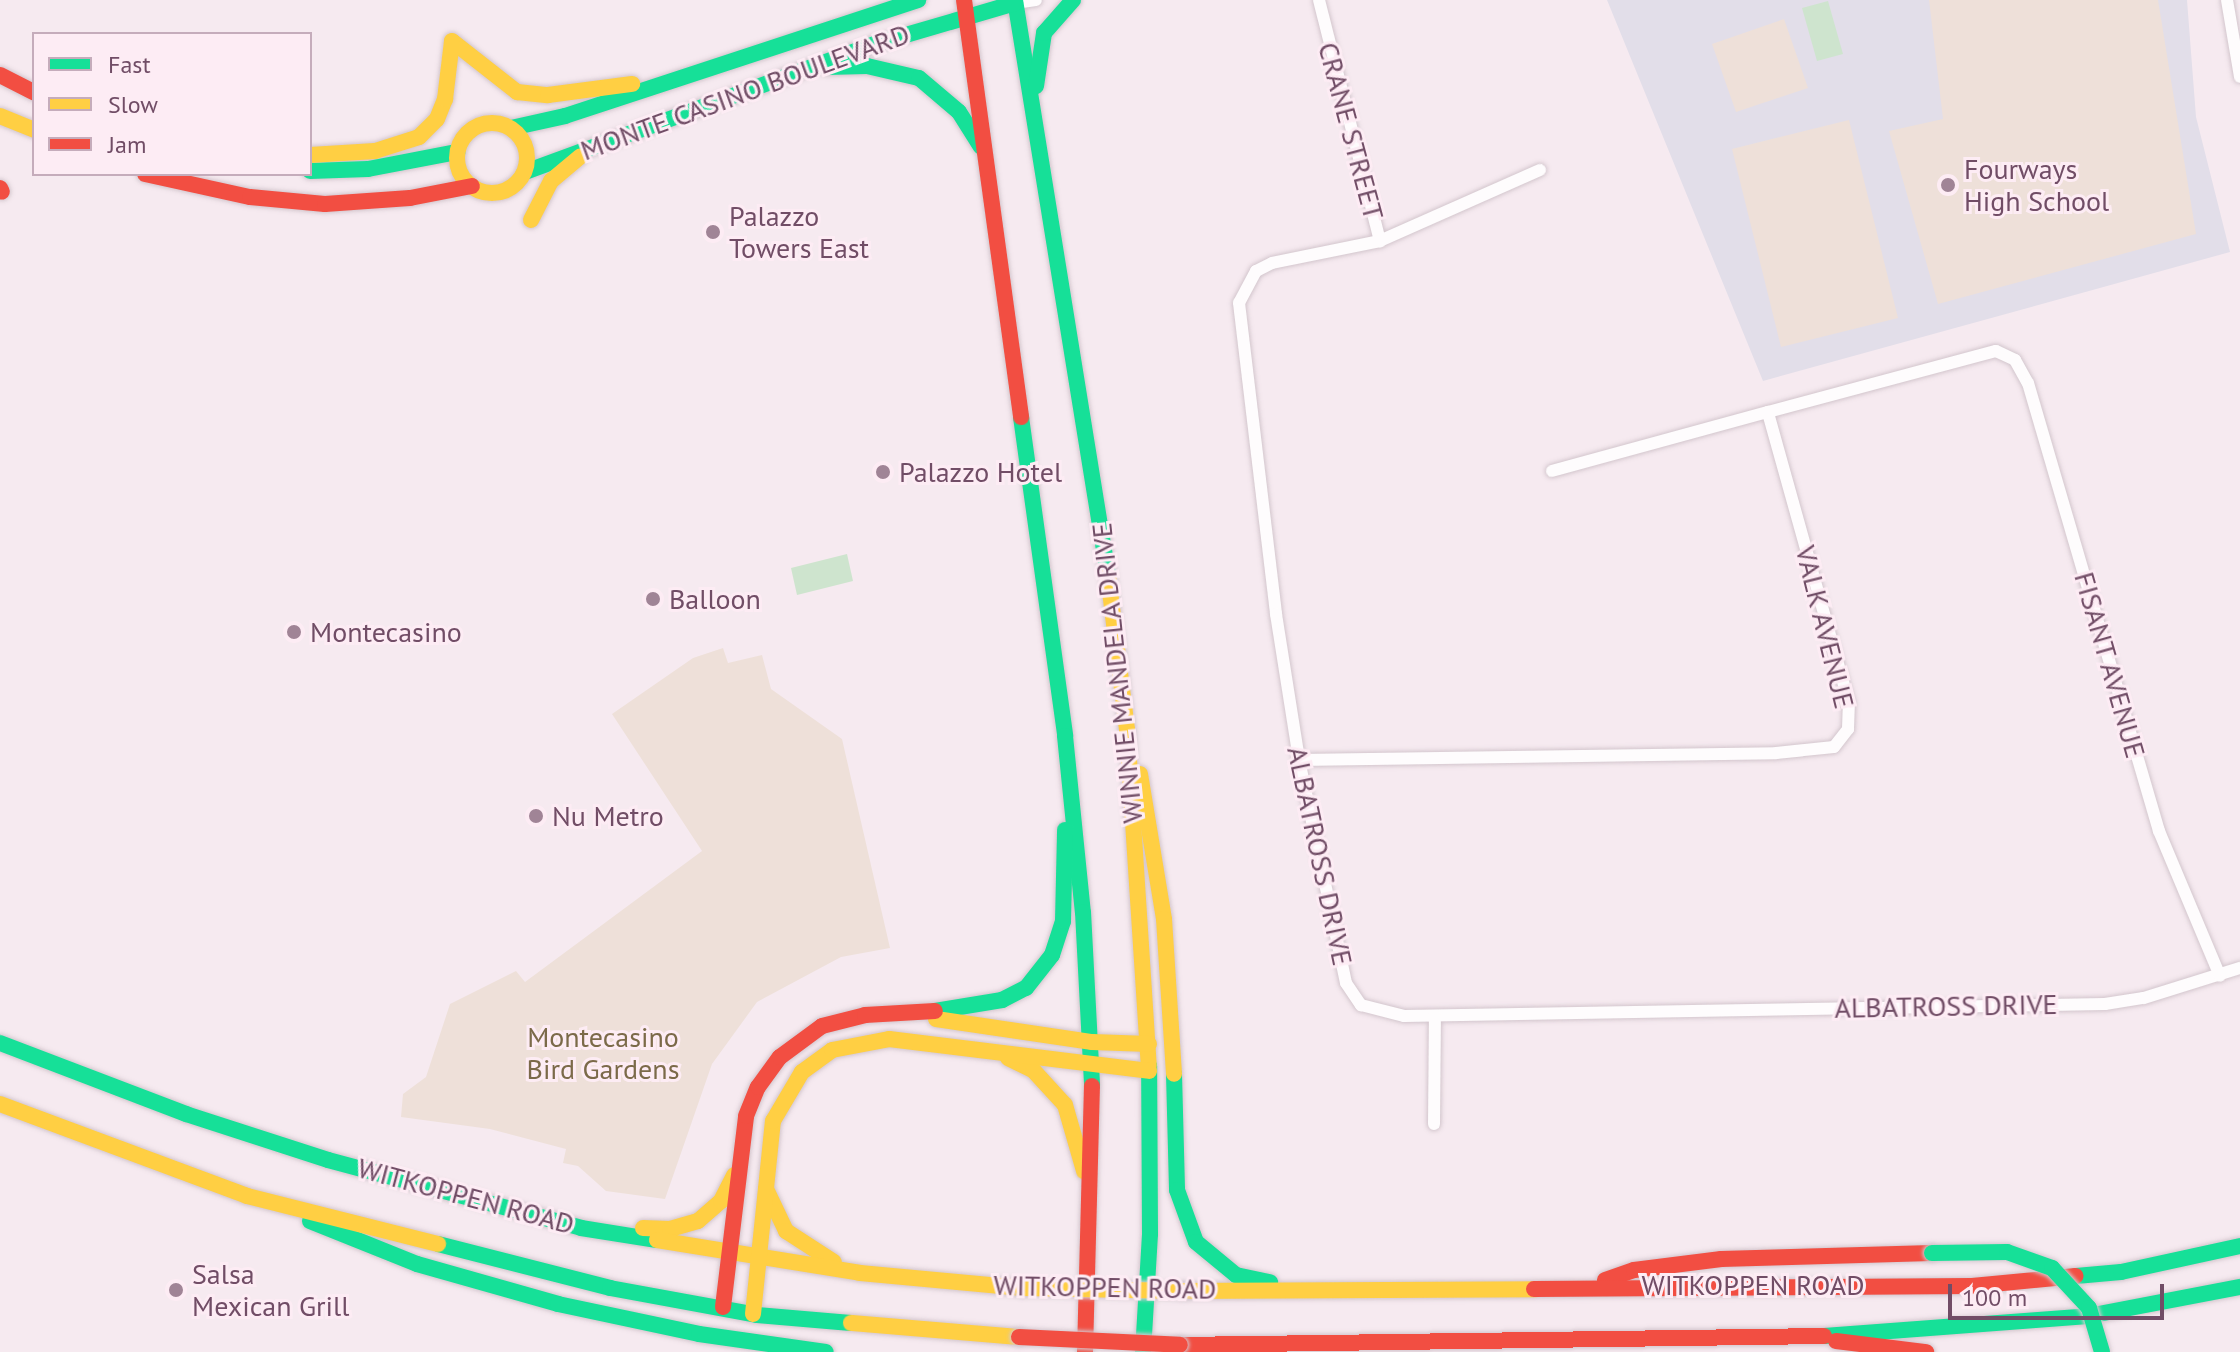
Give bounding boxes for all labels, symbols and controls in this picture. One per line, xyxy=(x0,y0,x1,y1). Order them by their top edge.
street label: MONTE CASINO BOULEVARD xyxy=(576,17,914,167)
legend xyxy=(32,32,312,176)
street label: CRANE STREET xyxy=(1311,39,1391,223)
text: Fast xyxy=(108,49,151,80)
text: Slow xyxy=(108,89,158,120)
text: Jam xyxy=(108,129,146,160)
place label: Fourways High School xyxy=(1964,152,2109,218)
marker: Fourways High School xyxy=(1939,176,1957,194)
place label: Palazzo Towers East xyxy=(729,199,869,265)
marker: Palazzo Towers East xyxy=(704,223,722,241)
place label: Palazzo Hotel xyxy=(899,455,1062,489)
marker: Palazzo Hotel xyxy=(874,463,892,481)
street label: WINNIE MANDELA DRIVE xyxy=(1084,521,1150,825)
street label: VALK AVENUE xyxy=(1788,541,1862,713)
street label: FISANT AVENUE xyxy=(2067,567,2153,763)
place label: Balloon xyxy=(669,582,761,616)
marker: Balloon xyxy=(644,590,662,608)
place label: Montecasino xyxy=(310,615,462,649)
marker: Montecasino xyxy=(285,623,303,641)
street label: ALBATROSS DRIVE xyxy=(1280,743,1360,969)
place label: Nu Metro xyxy=(552,799,664,833)
marker: Nu Metro xyxy=(527,807,545,825)
street label: ALBATROSS DRIVE xyxy=(1834,987,2058,1025)
park label: Montecasino Bird Gardens xyxy=(527,1020,679,1086)
street label: WITKOPPEN ROAD xyxy=(354,1151,578,1241)
place label: Salsa Mexican Grill xyxy=(192,1257,349,1323)
street label: WITKOPPEN ROAD xyxy=(993,1268,1217,1306)
street label: WITKOPPEN ROAD xyxy=(1642,1268,1864,1302)
scale bar xyxy=(1952,1268,2168,1318)
marker: Salsa Mexican Grill xyxy=(167,1281,185,1299)
text: 100 m xyxy=(1962,1282,2027,1313)

